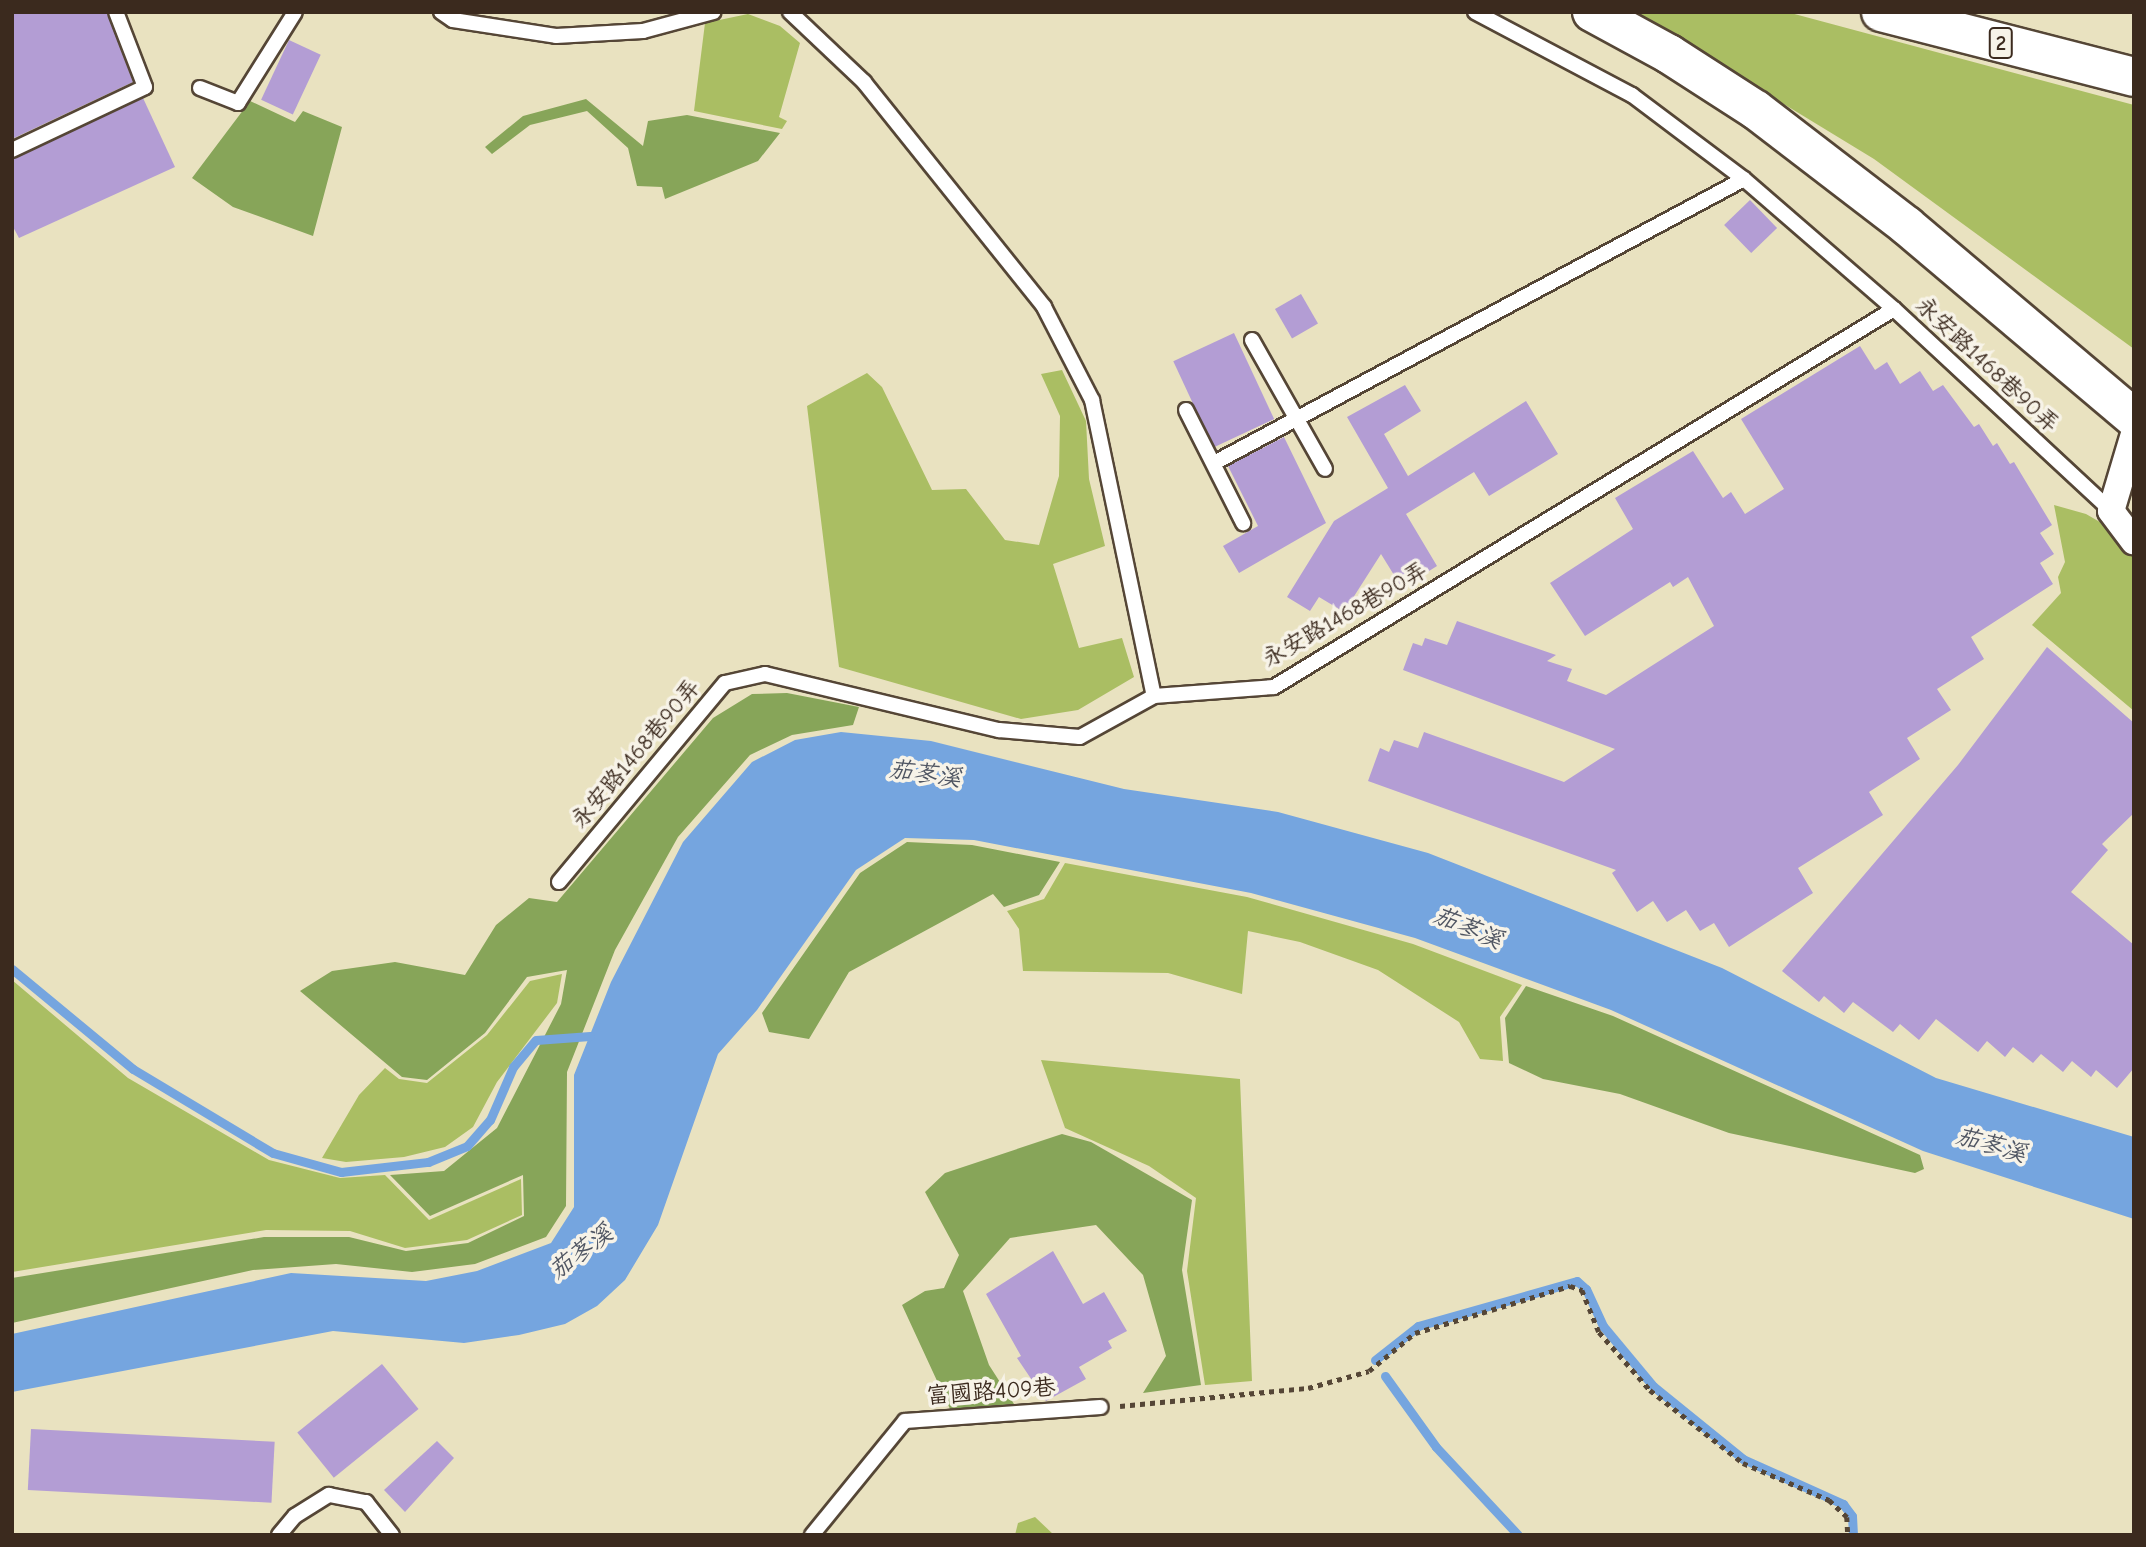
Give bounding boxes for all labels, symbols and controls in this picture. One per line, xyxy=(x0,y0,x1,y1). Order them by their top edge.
road number: 2 xyxy=(1989,26,2013,60)
street label: 永安路1468巷90弄 xyxy=(1910,292,2064,438)
street label: 永安路1468巷90弄 xyxy=(1258,557,1432,673)
street label: 永安路1468巷90弄 xyxy=(566,674,706,834)
water label: 茄苳溪 xyxy=(887,755,963,793)
water label: 茄苳溪 xyxy=(1429,901,1507,955)
water label: 茄苳溪 xyxy=(1952,1121,2030,1169)
water label: 茄苳溪 xyxy=(544,1219,618,1285)
street label: 富國路409巷 xyxy=(926,1374,1056,1410)

